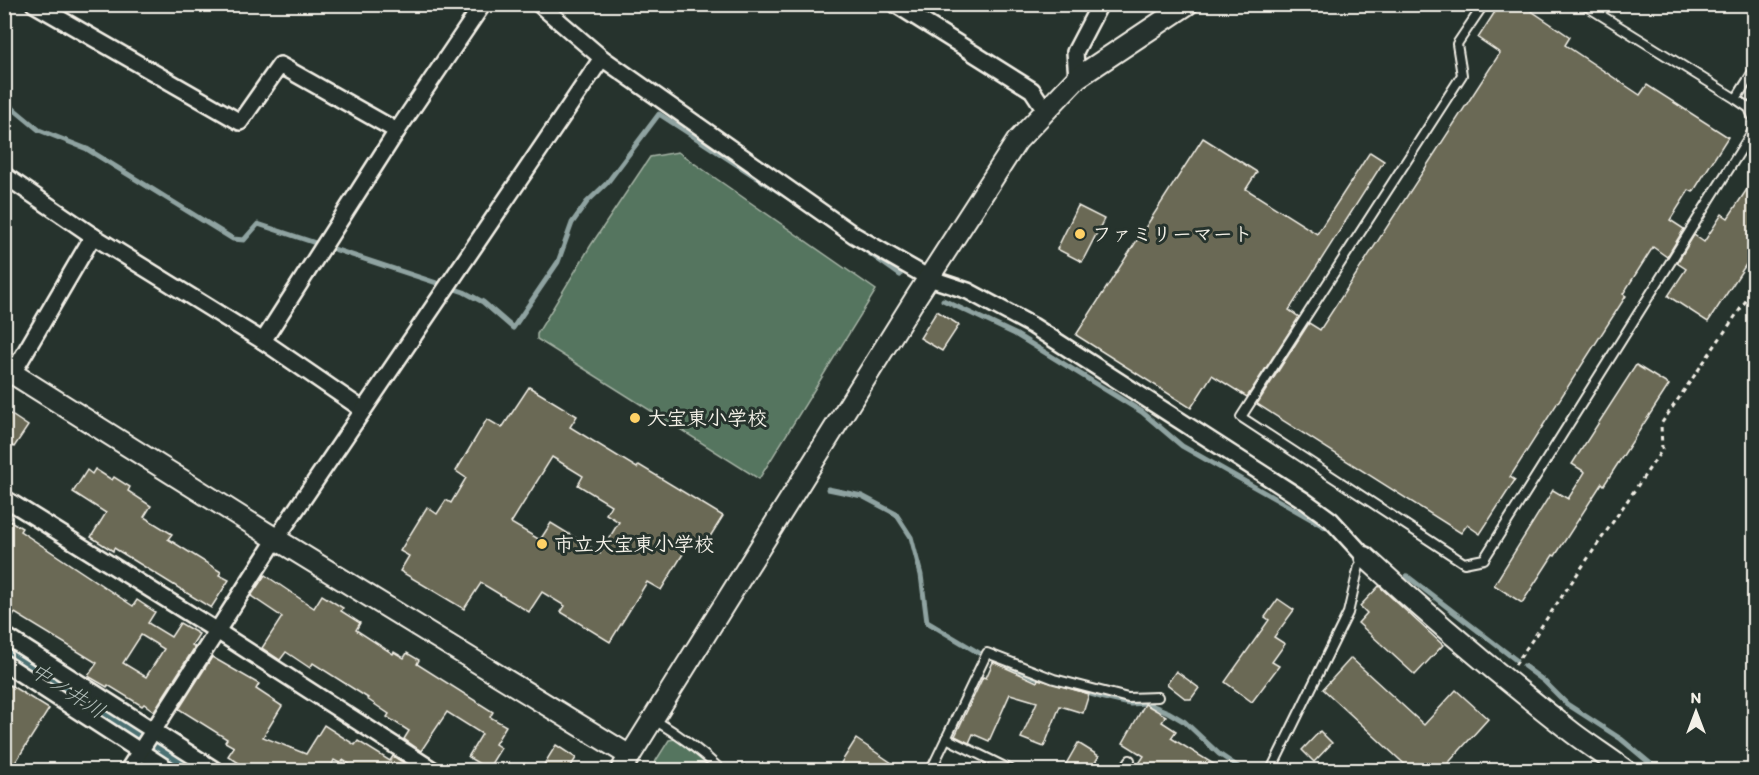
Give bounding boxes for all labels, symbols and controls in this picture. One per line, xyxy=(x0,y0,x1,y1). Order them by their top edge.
place label: ファミリーマート xyxy=(1092,222,1253,246)
marker: ファミリーマート xyxy=(1073,227,1087,241)
place label: 大宝東小学校 xyxy=(647,406,767,430)
marker: 大宝東小学校 xyxy=(628,411,642,425)
place label: 市立大宝東小学校 xyxy=(554,532,714,556)
marker: 市立大宝東小学校 xyxy=(535,537,549,551)
water label: 中ノ井川 xyxy=(26,657,110,723)
north arrow xyxy=(1666,682,1726,742)
text: N xyxy=(1691,688,1701,707)

